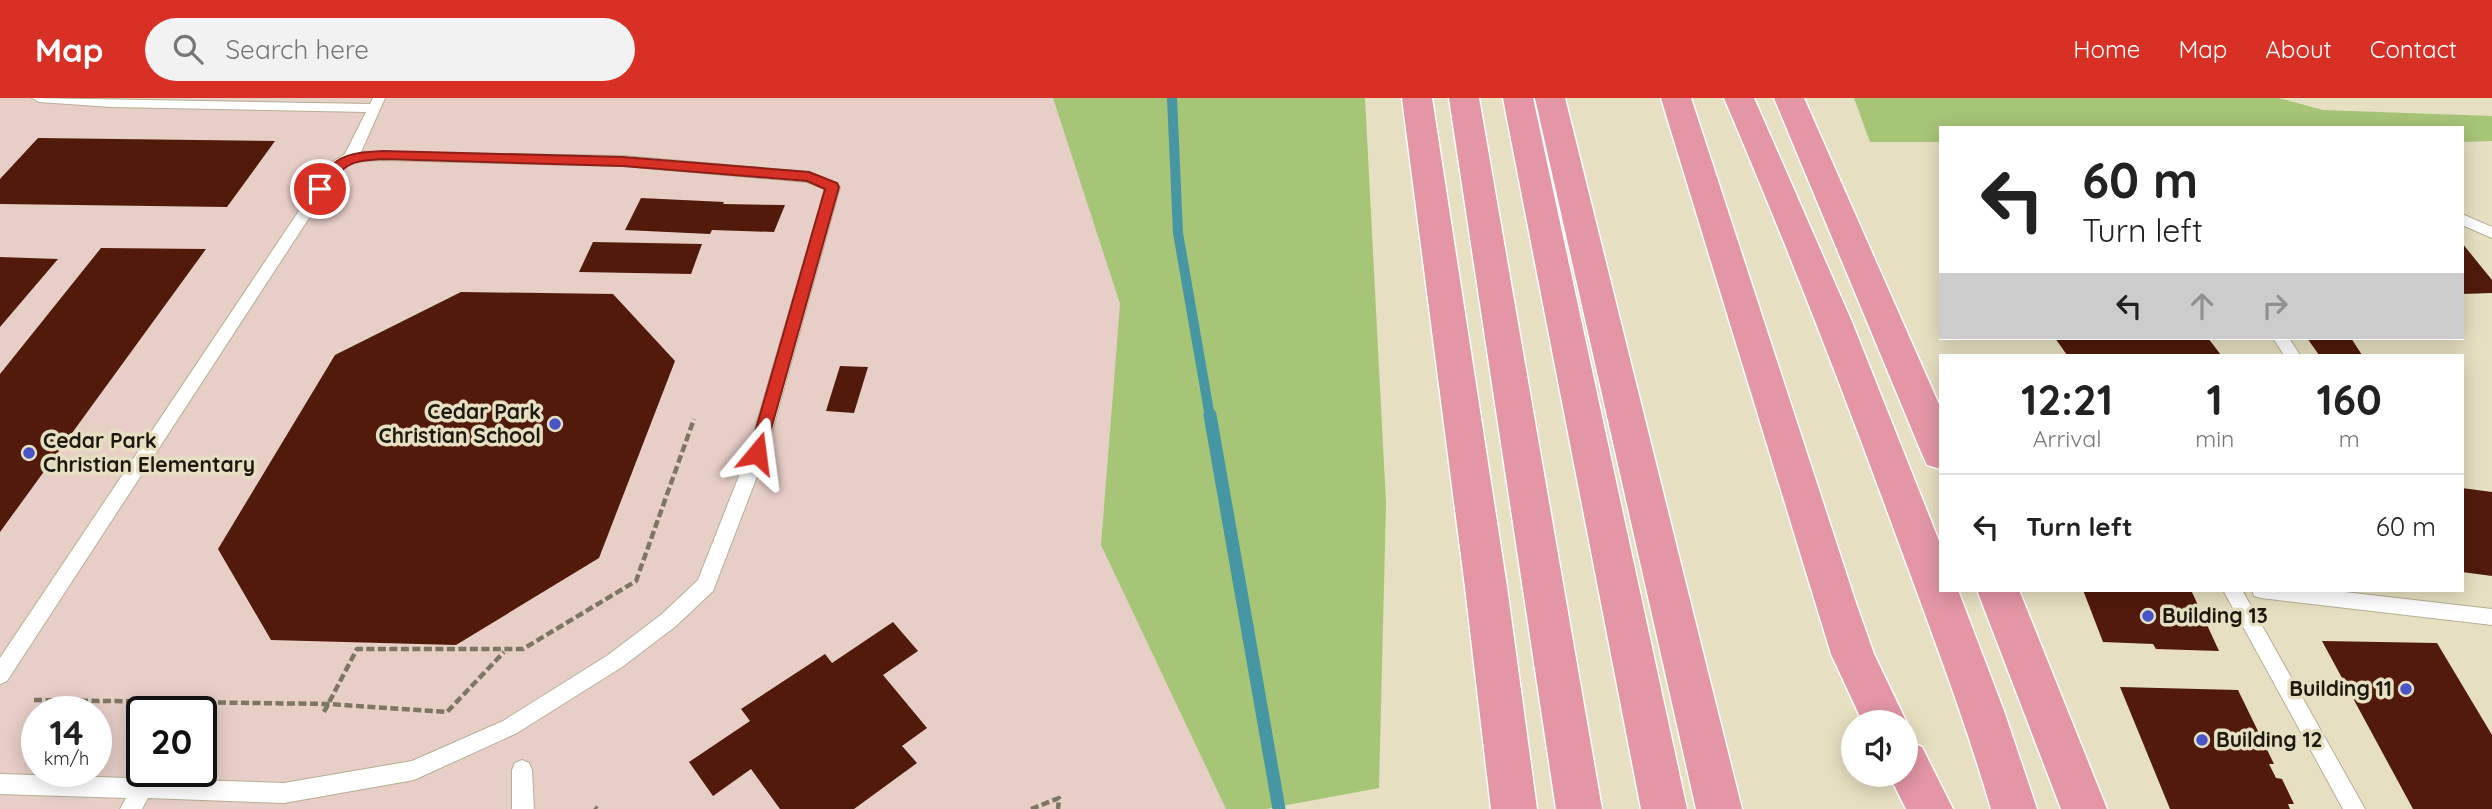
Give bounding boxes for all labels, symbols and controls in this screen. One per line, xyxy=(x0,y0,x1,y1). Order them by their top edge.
search box xyxy=(145,18,635,81)
text: Map xyxy=(35,29,103,70)
icon: search xyxy=(169,30,207,68)
text: Search here xyxy=(225,33,369,66)
text: Home xyxy=(2073,34,2140,64)
text: Map xyxy=(2178,34,2227,64)
text: About xyxy=(2265,34,2332,64)
text: Contact xyxy=(2370,34,2457,64)
text: 60 m xyxy=(2082,149,2198,210)
icon: left xyxy=(1967,154,2058,245)
pin xyxy=(290,159,350,219)
icon: arrive xyxy=(301,170,339,208)
text: Turn left xyxy=(2082,210,2203,250)
icon: left xyxy=(2110,287,2148,325)
icon: ahead xyxy=(2183,287,2221,325)
icon: right xyxy=(2256,287,2294,325)
text: 12:21 xyxy=(2021,373,2113,426)
text: 1 xyxy=(2207,373,2223,426)
text: 160 xyxy=(2316,373,2382,426)
place label: Cedar Park Christian School xyxy=(379,398,541,448)
marker: Cedar Park Christian School xyxy=(547,416,563,432)
position arrow xyxy=(720,416,794,490)
text: Arrival xyxy=(2033,424,2102,453)
text: min xyxy=(2195,424,2234,453)
text: m xyxy=(2339,424,2360,453)
place label: Cedar Park Christian Elementary xyxy=(43,427,255,477)
marker: Cedar Park Christian Elementary xyxy=(21,445,37,461)
icon: left xyxy=(1967,508,2005,546)
text: Turn left xyxy=(2026,510,2133,543)
text: 60 m xyxy=(2376,510,2436,543)
place label: Building 13 xyxy=(2162,602,2268,628)
marker: Building 13 xyxy=(2140,608,2156,624)
place label: Building 11 xyxy=(2289,675,2392,701)
marker: Building 11 xyxy=(2398,681,2414,697)
speed limit sign: 20 xyxy=(126,696,217,787)
text: 14 xyxy=(49,710,84,754)
map controls xyxy=(1841,710,1918,787)
button: sound xyxy=(1841,710,1918,787)
place label: Building 12 xyxy=(2216,726,2323,752)
marker: Building 12 xyxy=(2194,732,2210,748)
text: km/h xyxy=(44,747,89,770)

